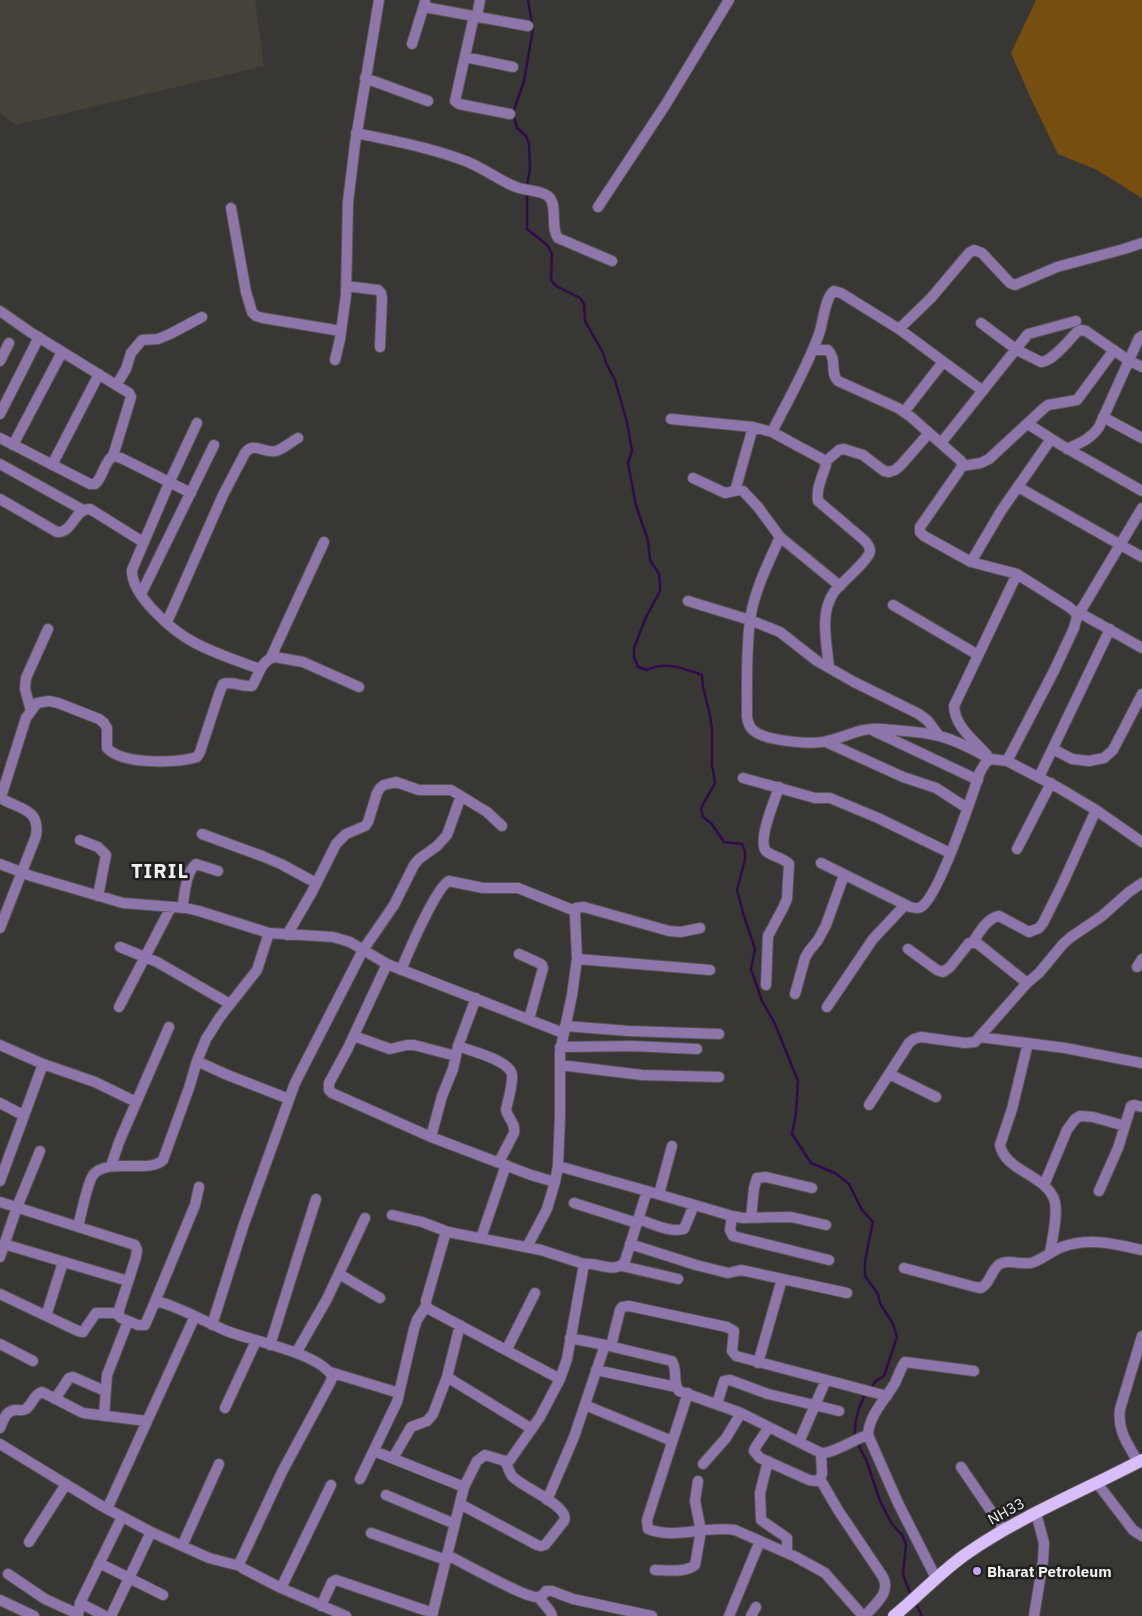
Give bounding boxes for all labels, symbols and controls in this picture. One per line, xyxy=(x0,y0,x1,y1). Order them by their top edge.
district label: TIRIL xyxy=(131,857,189,884)
street label: NH33 xyxy=(984,1493,1028,1529)
place label: Bharat Petroleum xyxy=(987,1562,1112,1581)
marker: Bharat Petroleum xyxy=(971,1565,983,1577)

